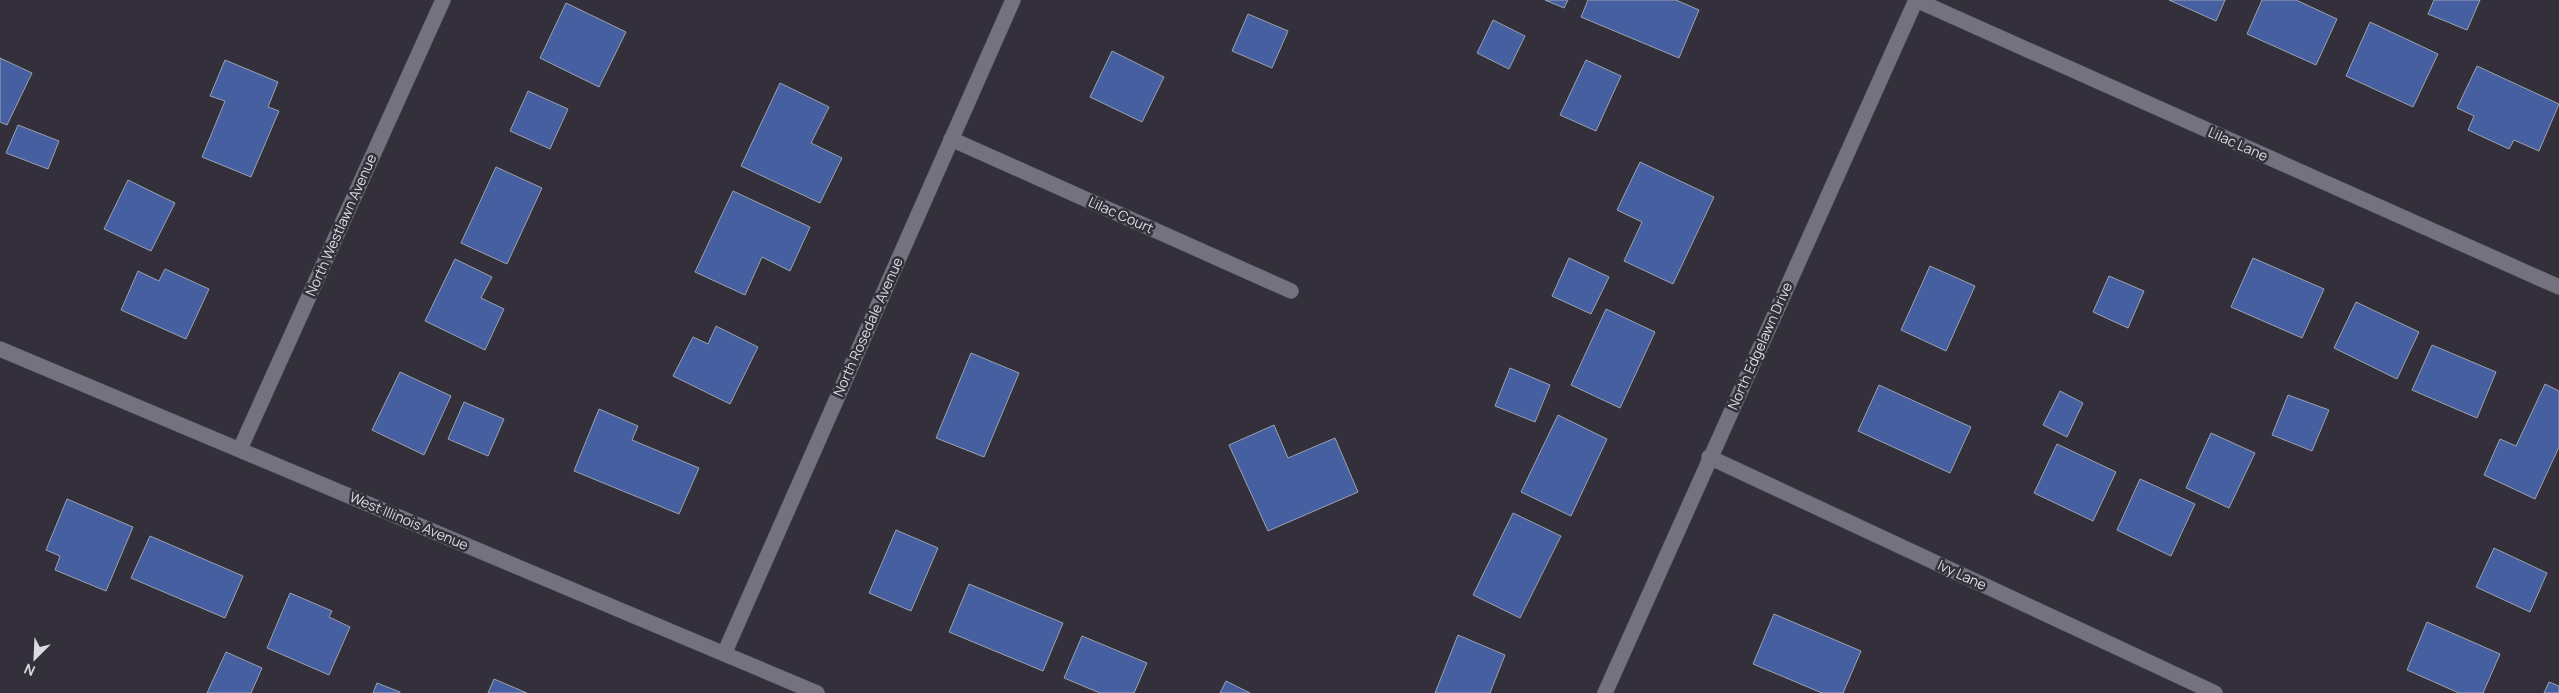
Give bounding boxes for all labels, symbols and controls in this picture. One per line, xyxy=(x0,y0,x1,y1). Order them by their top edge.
street label: Lilac Lane xyxy=(2205,122,2271,165)
street label: North Westlawn Avenue xyxy=(301,151,380,299)
street label: Lilac Court xyxy=(1086,192,1157,237)
street label: North Rosedale Avenue xyxy=(828,254,907,399)
street label: North Edgelawn Drive xyxy=(1723,279,1796,413)
street label: West Illinois Avenue xyxy=(347,487,471,554)
street label: Ivy Lane xyxy=(1935,555,1990,594)
north arrow xyxy=(10,633,60,683)
text: N xyxy=(21,660,38,681)

